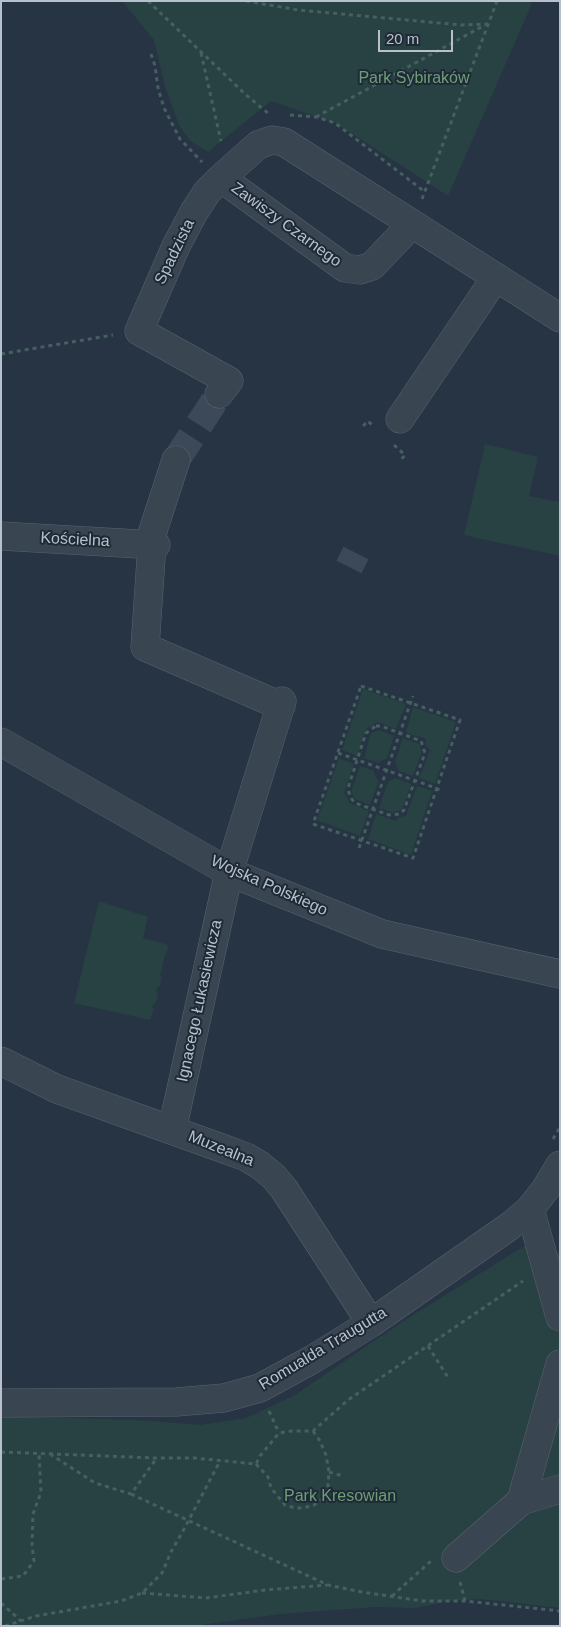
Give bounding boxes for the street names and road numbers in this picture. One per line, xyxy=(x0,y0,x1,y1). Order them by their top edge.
street label: Zawiszy Czarnego xyxy=(227,179,345,271)
street label: Spadzista xyxy=(151,216,199,288)
street label: Kościelna xyxy=(40,529,110,551)
street label: Wojska Polskiego xyxy=(208,852,330,920)
street label: Ignacego Łukasiewicza xyxy=(173,918,227,1084)
street label: Muzealna xyxy=(185,1127,257,1171)
street label: Romualda Traugutta xyxy=(256,1303,390,1395)

